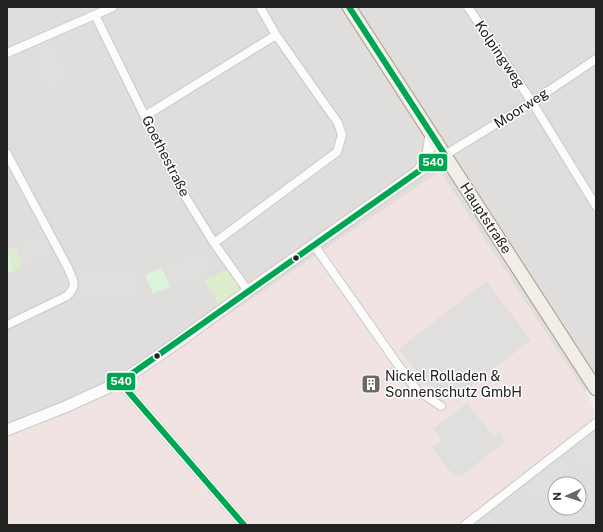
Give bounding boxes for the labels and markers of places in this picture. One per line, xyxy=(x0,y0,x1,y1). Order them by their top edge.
unlabelled marker xyxy=(291,253,301,263)
unlabelled marker xyxy=(152,351,162,361)
place label: Nickel Rolladen & Sonnenschutz GmbH xyxy=(385,368,522,400)
building icon: Nickel Rolladen & Sonnenschutz GmbH xyxy=(360,373,382,395)

